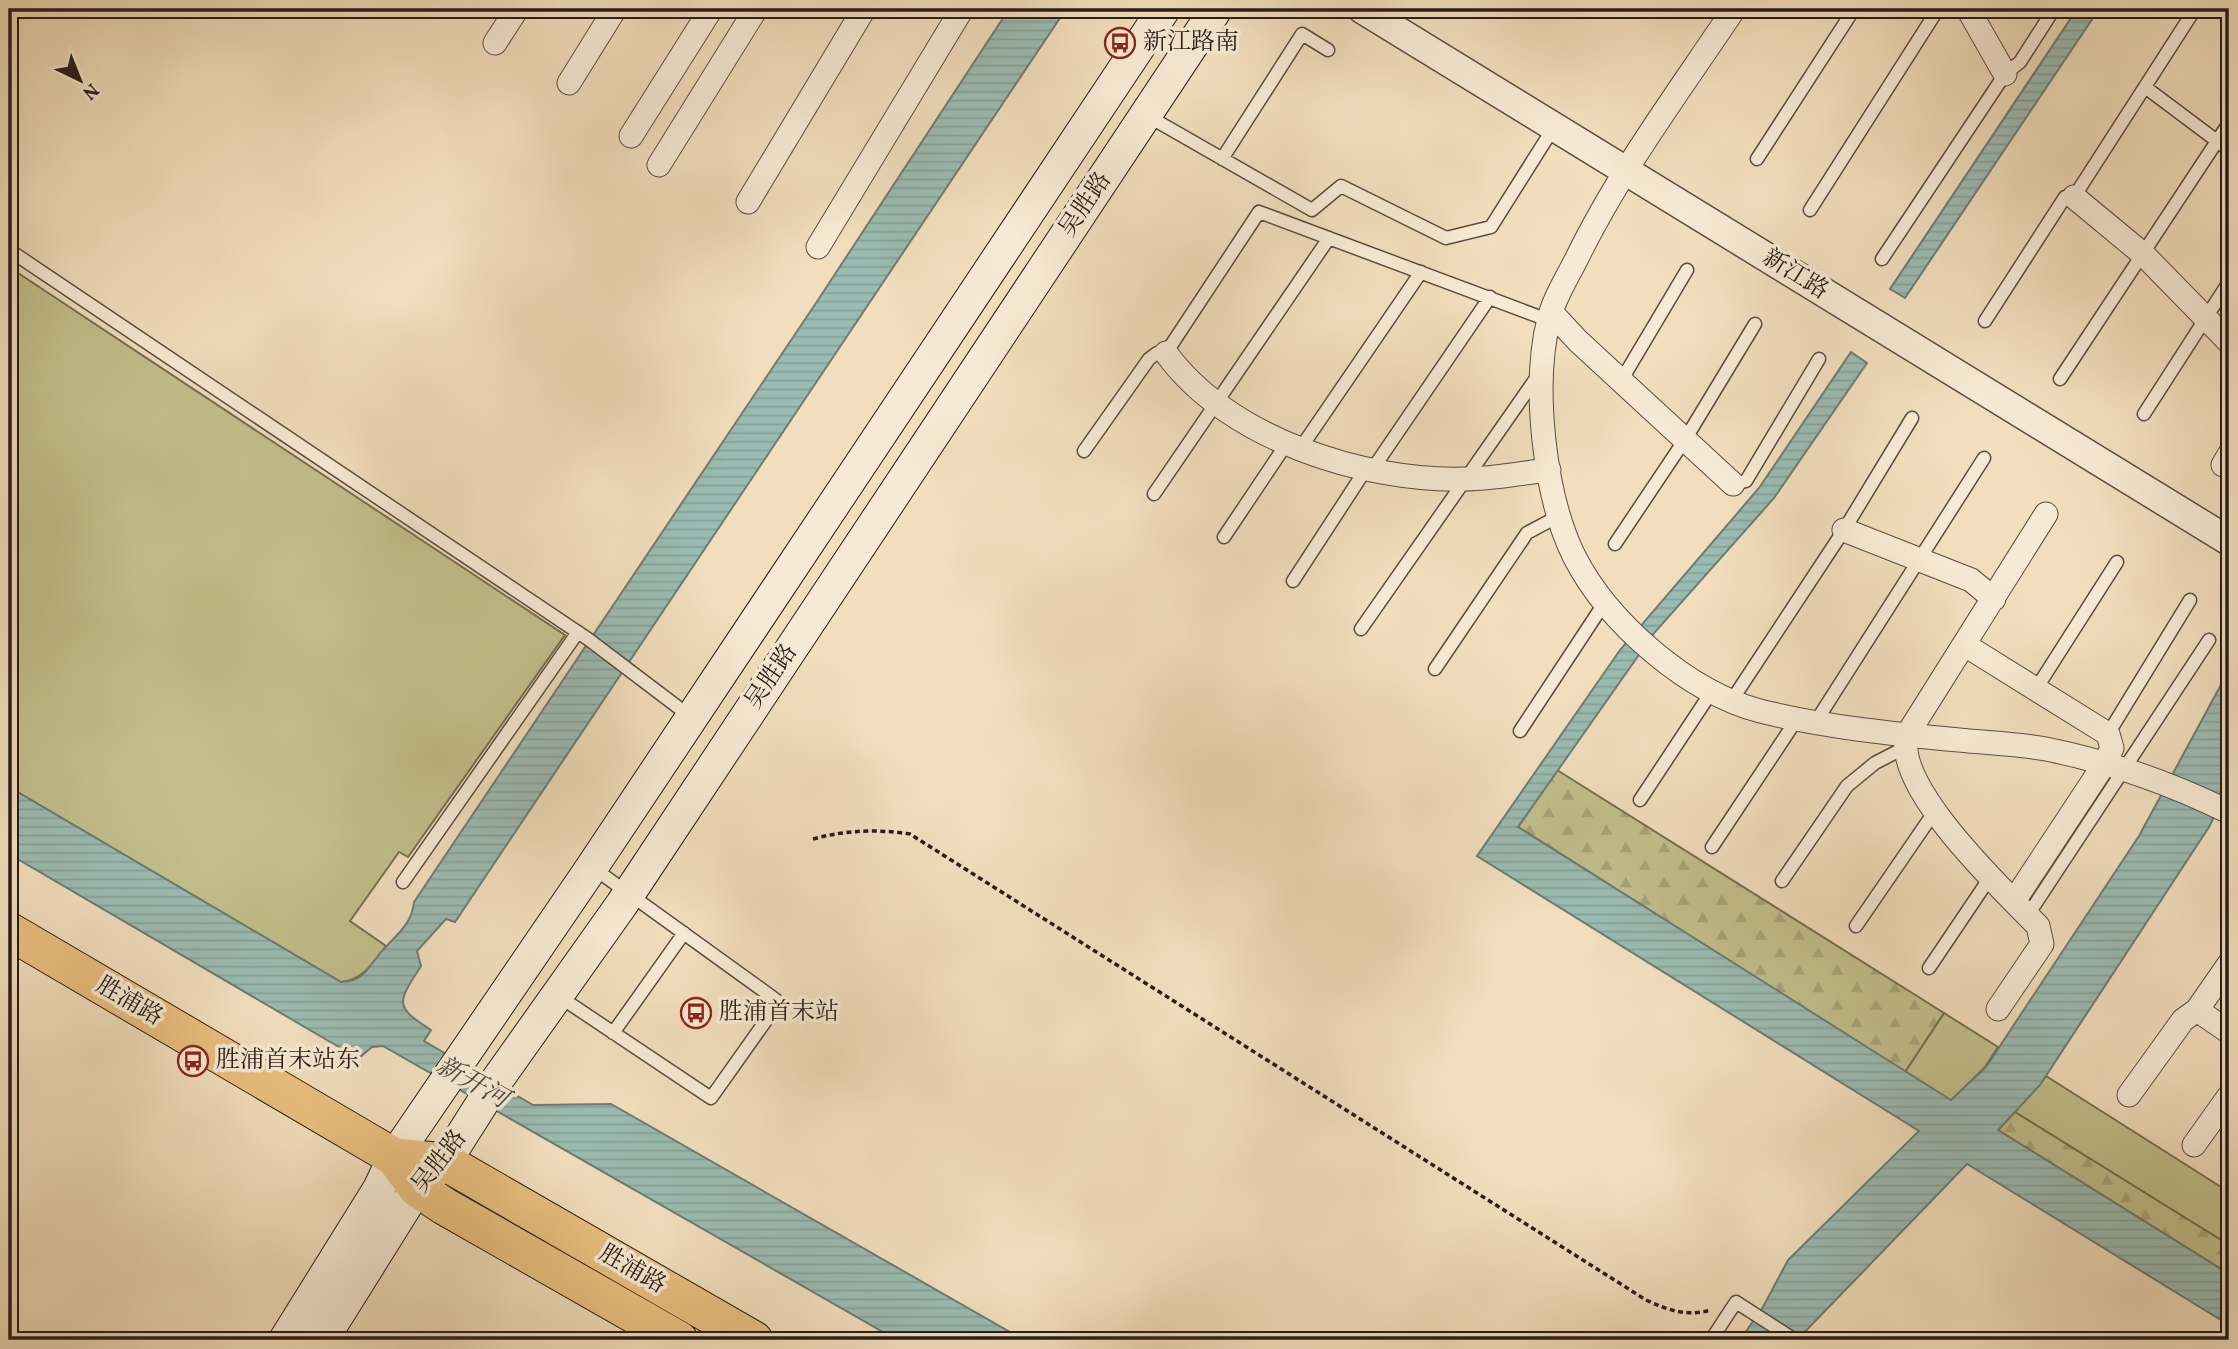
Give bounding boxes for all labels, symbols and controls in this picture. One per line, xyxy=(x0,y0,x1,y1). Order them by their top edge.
bus stop icon: 新江路南 xyxy=(1103,26,1137,60)
place label: 新江路南 xyxy=(1143,26,1239,60)
north arrow xyxy=(46,46,116,116)
text: N xyxy=(76,77,104,105)
street label: 吴胜路 xyxy=(1052,166,1120,244)
street label: 新江路 xyxy=(1755,242,1835,308)
street label: 吴胜路 xyxy=(738,638,806,716)
street label: 胜浦路 xyxy=(89,969,169,1035)
bus stop icon: 胜浦首末站 xyxy=(679,996,713,1030)
place label: 胜浦首末站 xyxy=(719,996,839,1030)
bus stop icon: 胜浦首末站东 xyxy=(176,1044,210,1078)
place label: 胜浦首末站东 xyxy=(216,1044,360,1078)
water label: 新开河 xyxy=(429,1048,518,1120)
street label: 吴胜路 xyxy=(404,1123,476,1201)
street label: 胜浦路 xyxy=(592,1237,672,1303)

